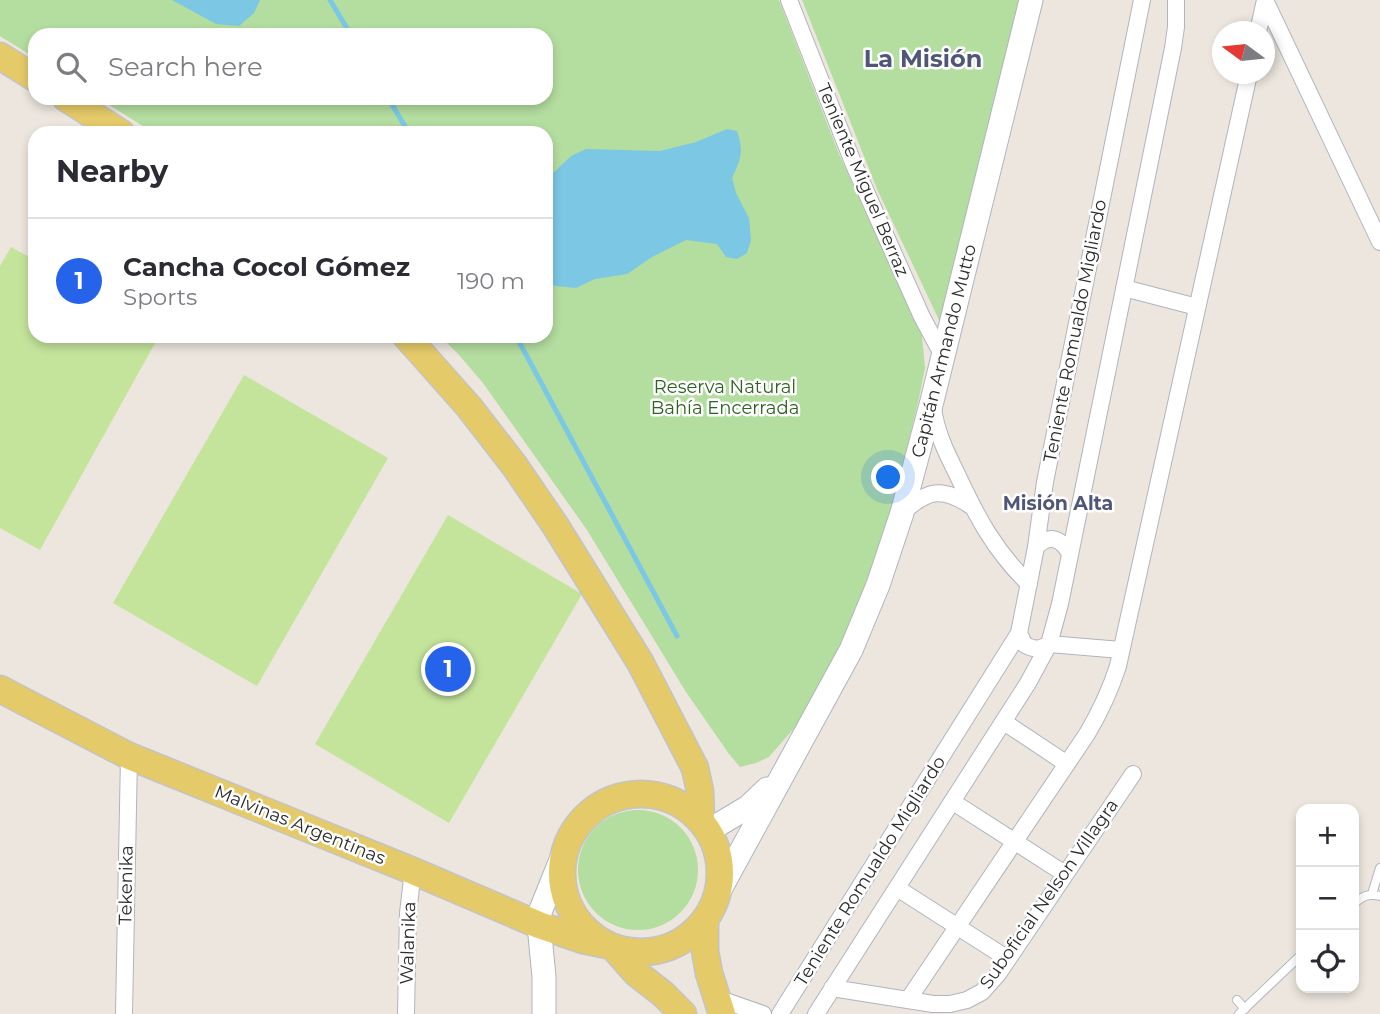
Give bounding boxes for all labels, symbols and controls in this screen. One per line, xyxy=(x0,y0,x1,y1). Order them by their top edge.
north arrow xyxy=(1212,21,1275,84)
search box xyxy=(28,28,553,105)
district label: La Misión xyxy=(864,44,982,73)
icon: search xyxy=(52,48,90,86)
text: Search here xyxy=(108,51,263,83)
street label: Teniente Miguel Berraz xyxy=(812,80,914,280)
text: Nearby xyxy=(56,153,168,190)
street label: Teniente Romualdo Migliardo xyxy=(1039,198,1111,464)
street label: Capitán Armando Mutto xyxy=(907,242,981,460)
text: Cancha Cocol Gómez xyxy=(123,251,410,283)
text: 1 xyxy=(74,267,84,295)
text: 190 m xyxy=(457,267,525,295)
text: Sports xyxy=(123,283,197,311)
park label: Reserva Natural Bahía Encerrada xyxy=(651,376,799,419)
your location xyxy=(871,460,905,494)
district label: Misión Alta xyxy=(1003,492,1113,515)
pin: 1 xyxy=(425,643,471,695)
street label: Teniente Romualdo Migliardo xyxy=(790,752,950,990)
street label: Malvinas Argentinas xyxy=(211,781,389,869)
street label: Suboficial Nelson Villagra xyxy=(975,795,1123,993)
map controls xyxy=(1296,804,1359,993)
button: + xyxy=(1296,804,1359,867)
street label: Tekenika xyxy=(114,845,138,925)
button: − xyxy=(1296,867,1359,930)
street label: Walanika xyxy=(396,901,420,985)
button: locate xyxy=(1296,930,1359,993)

